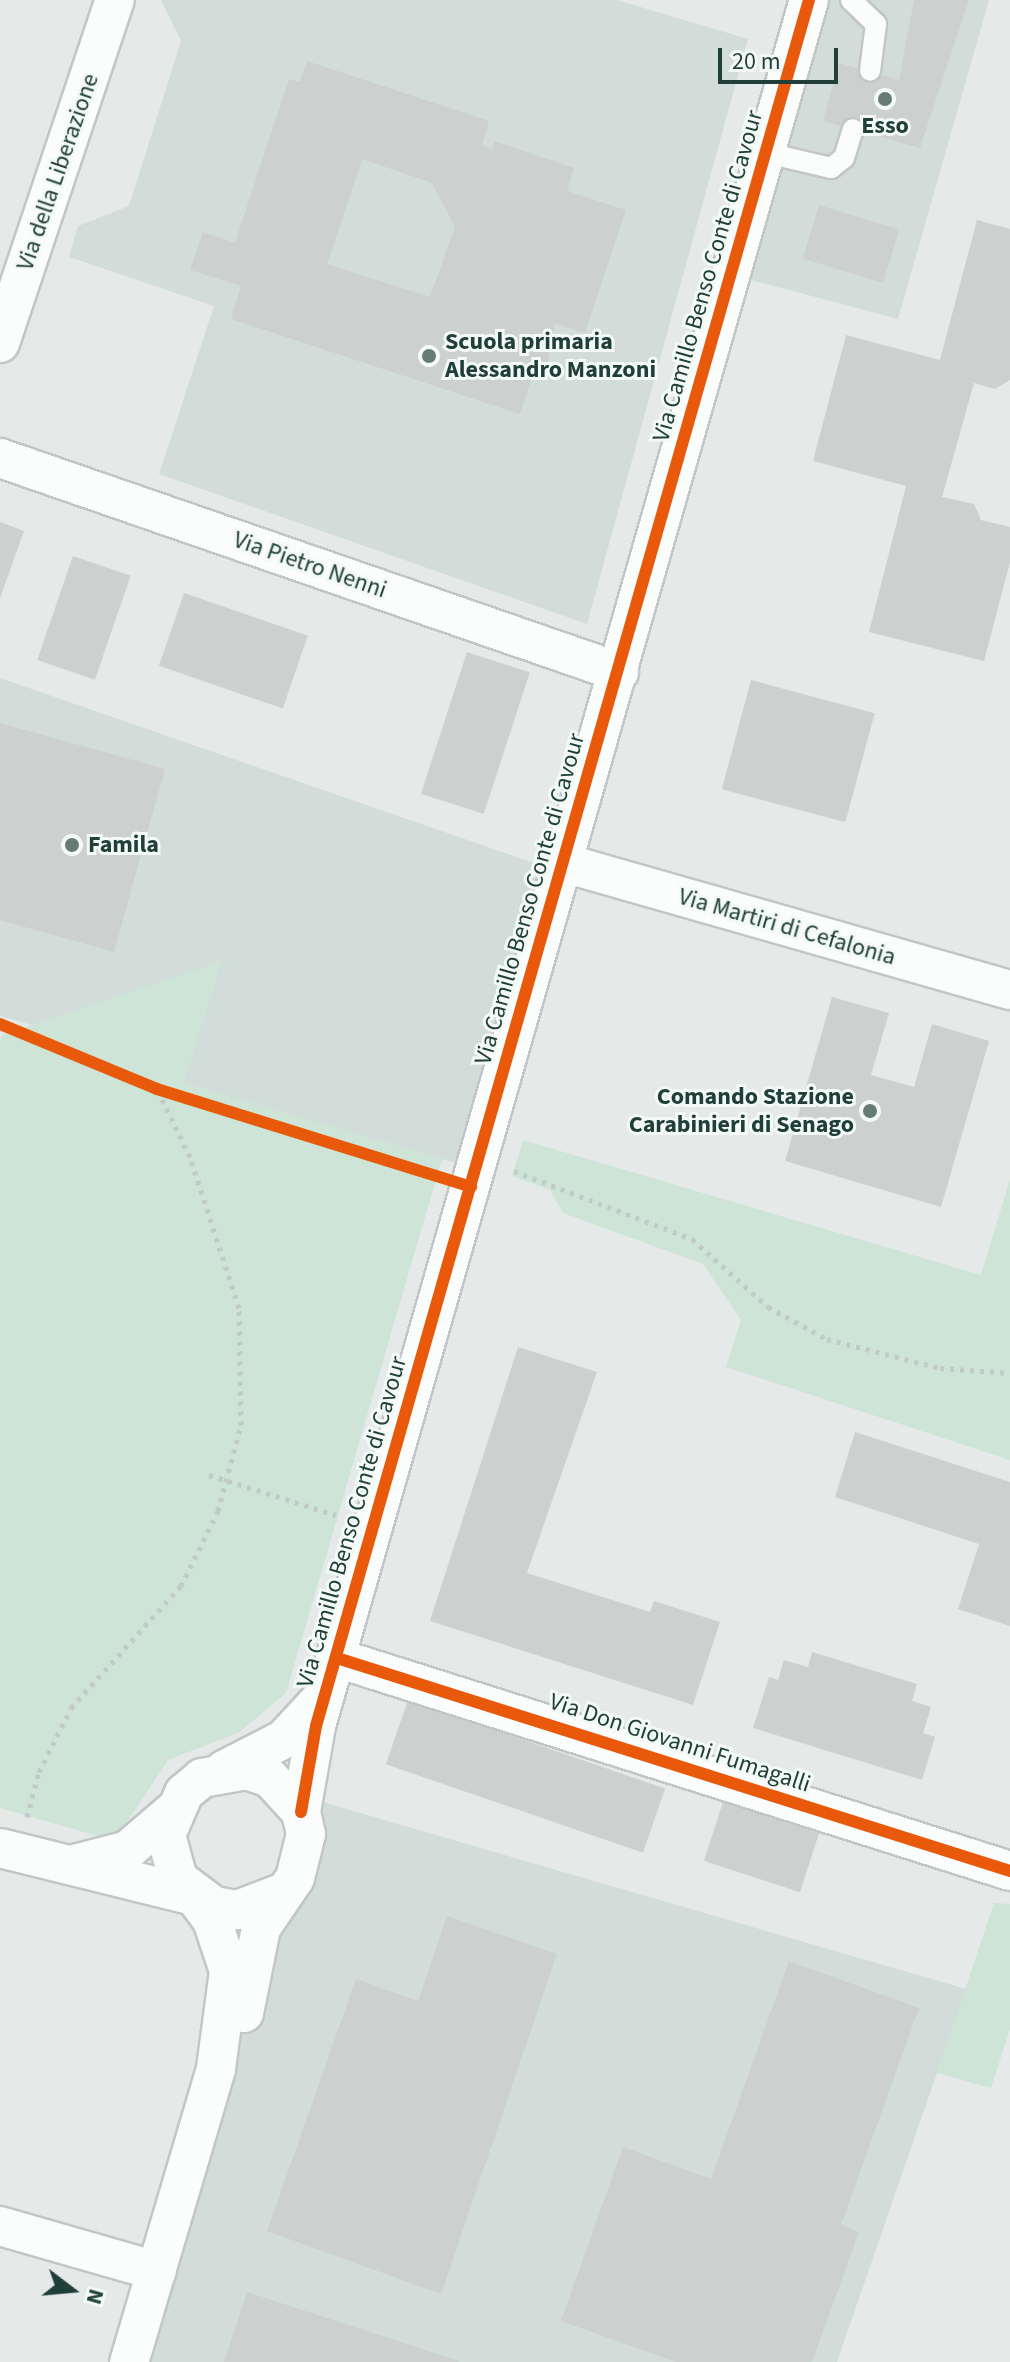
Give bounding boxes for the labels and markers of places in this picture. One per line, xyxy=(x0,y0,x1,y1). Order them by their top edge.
marker: Esso xyxy=(876,90,894,108)
place label: Esso xyxy=(861,112,909,140)
place label: Scuola primaria Alessandro Manzoni xyxy=(445,328,656,384)
marker: Scuola primaria Alessandro Manzoni xyxy=(420,347,438,365)
place label: Famila xyxy=(88,831,159,859)
marker: Famila xyxy=(63,836,81,854)
place label: Comando Stazione Carabinieri di Senago xyxy=(629,1083,854,1139)
marker: Comando Stazione Carabinieri di Senago xyxy=(861,1102,879,1120)

